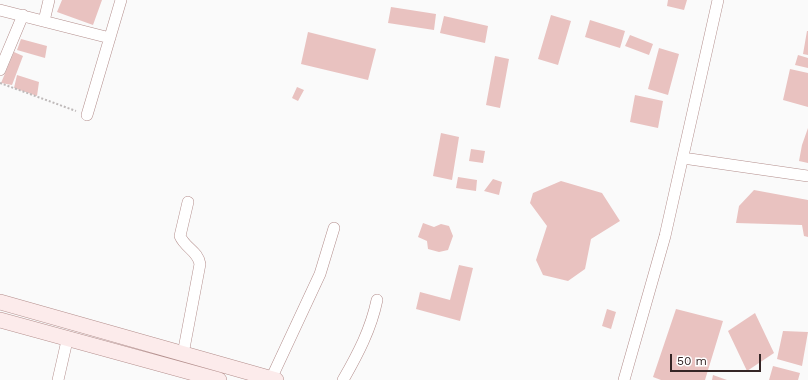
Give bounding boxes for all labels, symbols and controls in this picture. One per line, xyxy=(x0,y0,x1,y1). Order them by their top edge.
scale bar xyxy=(672,346,763,372)
text: 50 m xyxy=(677,354,707,368)

